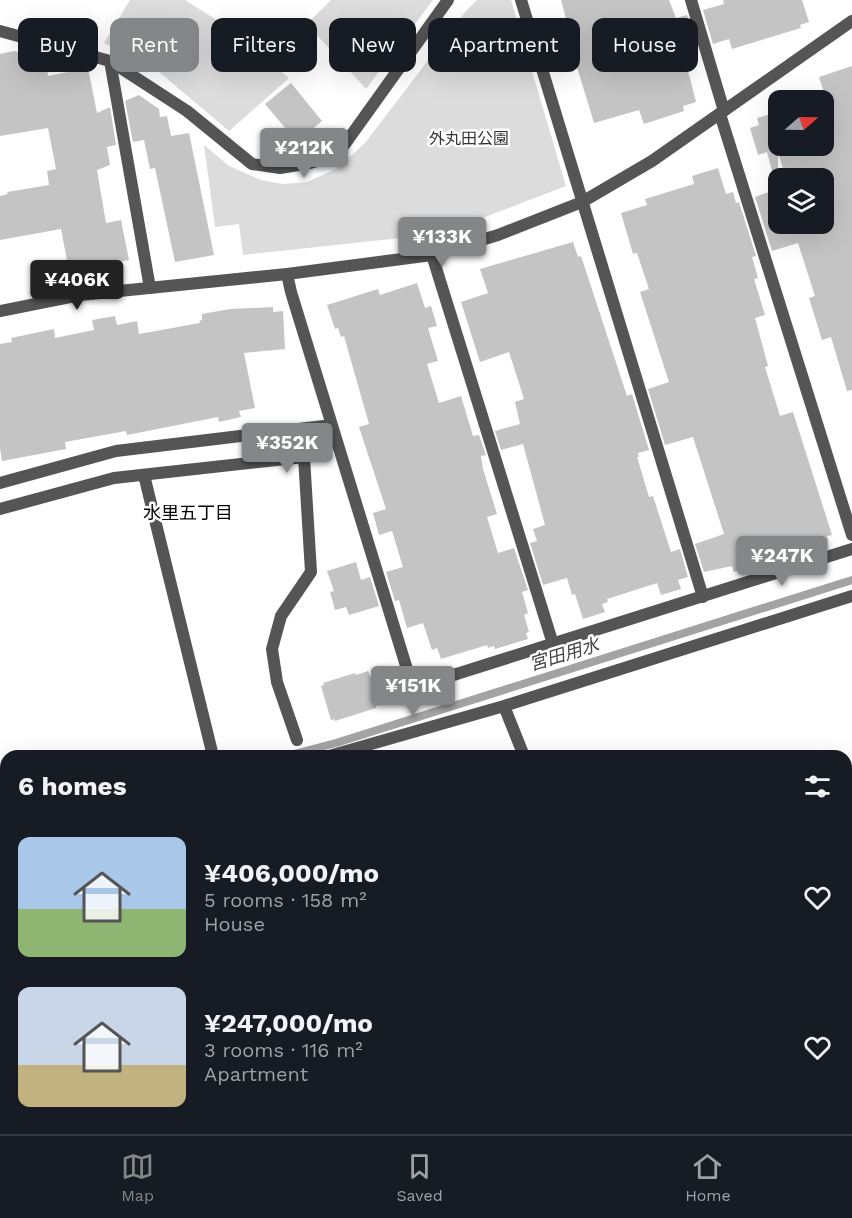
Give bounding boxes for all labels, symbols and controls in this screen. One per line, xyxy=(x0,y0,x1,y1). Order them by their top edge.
chip: Buy xyxy=(18,18,98,72)
chip: Rent xyxy=(110,18,199,72)
chip: Filters xyxy=(211,18,317,72)
chip: New xyxy=(329,18,416,72)
chip: Apartment xyxy=(428,18,580,72)
chip: House xyxy=(592,18,698,72)
north arrow xyxy=(768,90,834,156)
map controls xyxy=(768,90,834,234)
pin: ¥212K xyxy=(262,128,346,179)
park label: 外丸田公園 xyxy=(429,129,509,148)
text: ¥212K xyxy=(274,135,334,159)
button: layers xyxy=(768,168,834,234)
pin: ¥133K xyxy=(400,217,484,268)
text: ¥133K xyxy=(412,224,472,248)
pin: ¥406K xyxy=(35,260,119,311)
text: ¥406K xyxy=(44,267,110,291)
pin: ¥352K xyxy=(245,423,329,474)
text: ¥352K xyxy=(256,430,318,454)
district label: 水里五丁目 xyxy=(143,502,233,523)
pin: ¥247K xyxy=(740,536,824,587)
text: ¥247K xyxy=(751,543,813,567)
water label: 宮田用水 xyxy=(527,633,603,675)
pin: ¥151K xyxy=(371,666,455,717)
text: ¥151K xyxy=(385,673,441,697)
icon: filters xyxy=(801,770,834,803)
text: 6 homes xyxy=(18,771,127,801)
text: ¥406,000/mo xyxy=(204,858,379,888)
icon: home xyxy=(66,861,138,933)
icon: heart xyxy=(801,881,834,914)
text: 5 rooms · 158 m² xyxy=(204,888,367,912)
text: House xyxy=(204,912,265,936)
text: ¥247,000/mo xyxy=(204,1008,373,1038)
icon: home xyxy=(66,1011,138,1083)
icon: heart xyxy=(801,1031,834,1064)
text: 3 rooms · 116 m² xyxy=(204,1038,363,1062)
text: Apartment xyxy=(204,1062,308,1086)
tab: Map xyxy=(121,1150,154,1205)
tab: Saved xyxy=(396,1150,443,1205)
tab: Home xyxy=(685,1150,731,1205)

